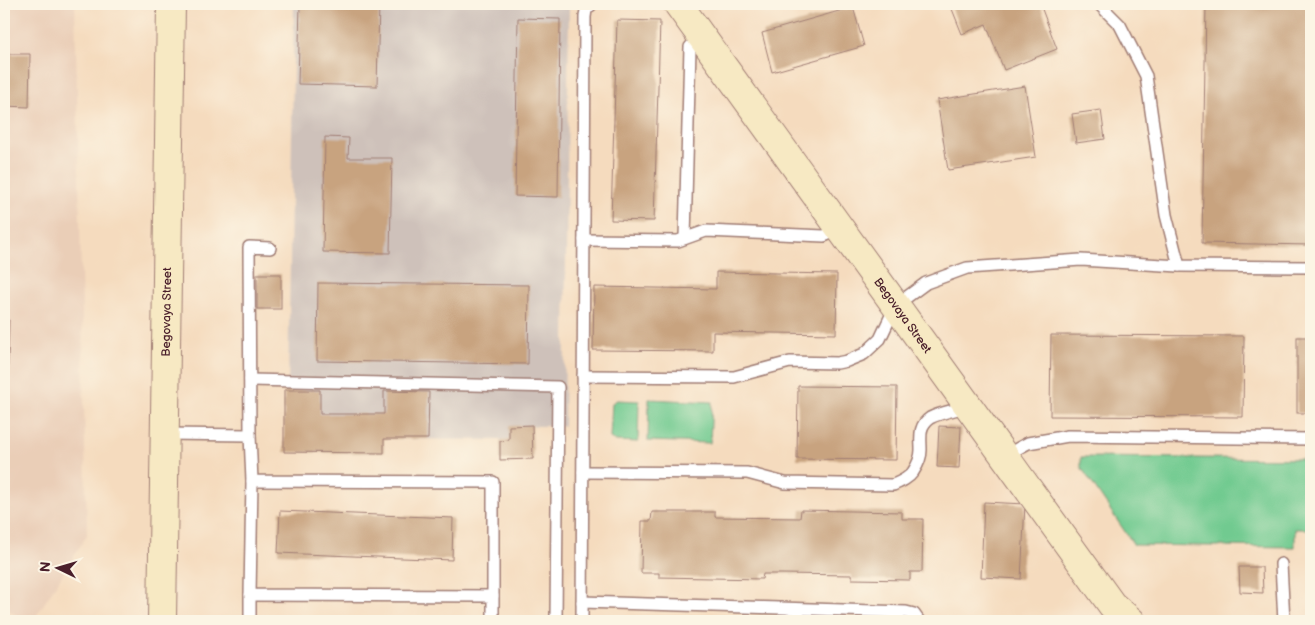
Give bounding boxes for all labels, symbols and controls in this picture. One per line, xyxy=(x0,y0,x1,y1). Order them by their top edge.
street label: Begovaya Street xyxy=(158,267,175,357)
street label: Begovaya Street xyxy=(871,275,935,356)
north arrow xyxy=(32,542,82,592)
text: N xyxy=(37,561,54,573)

